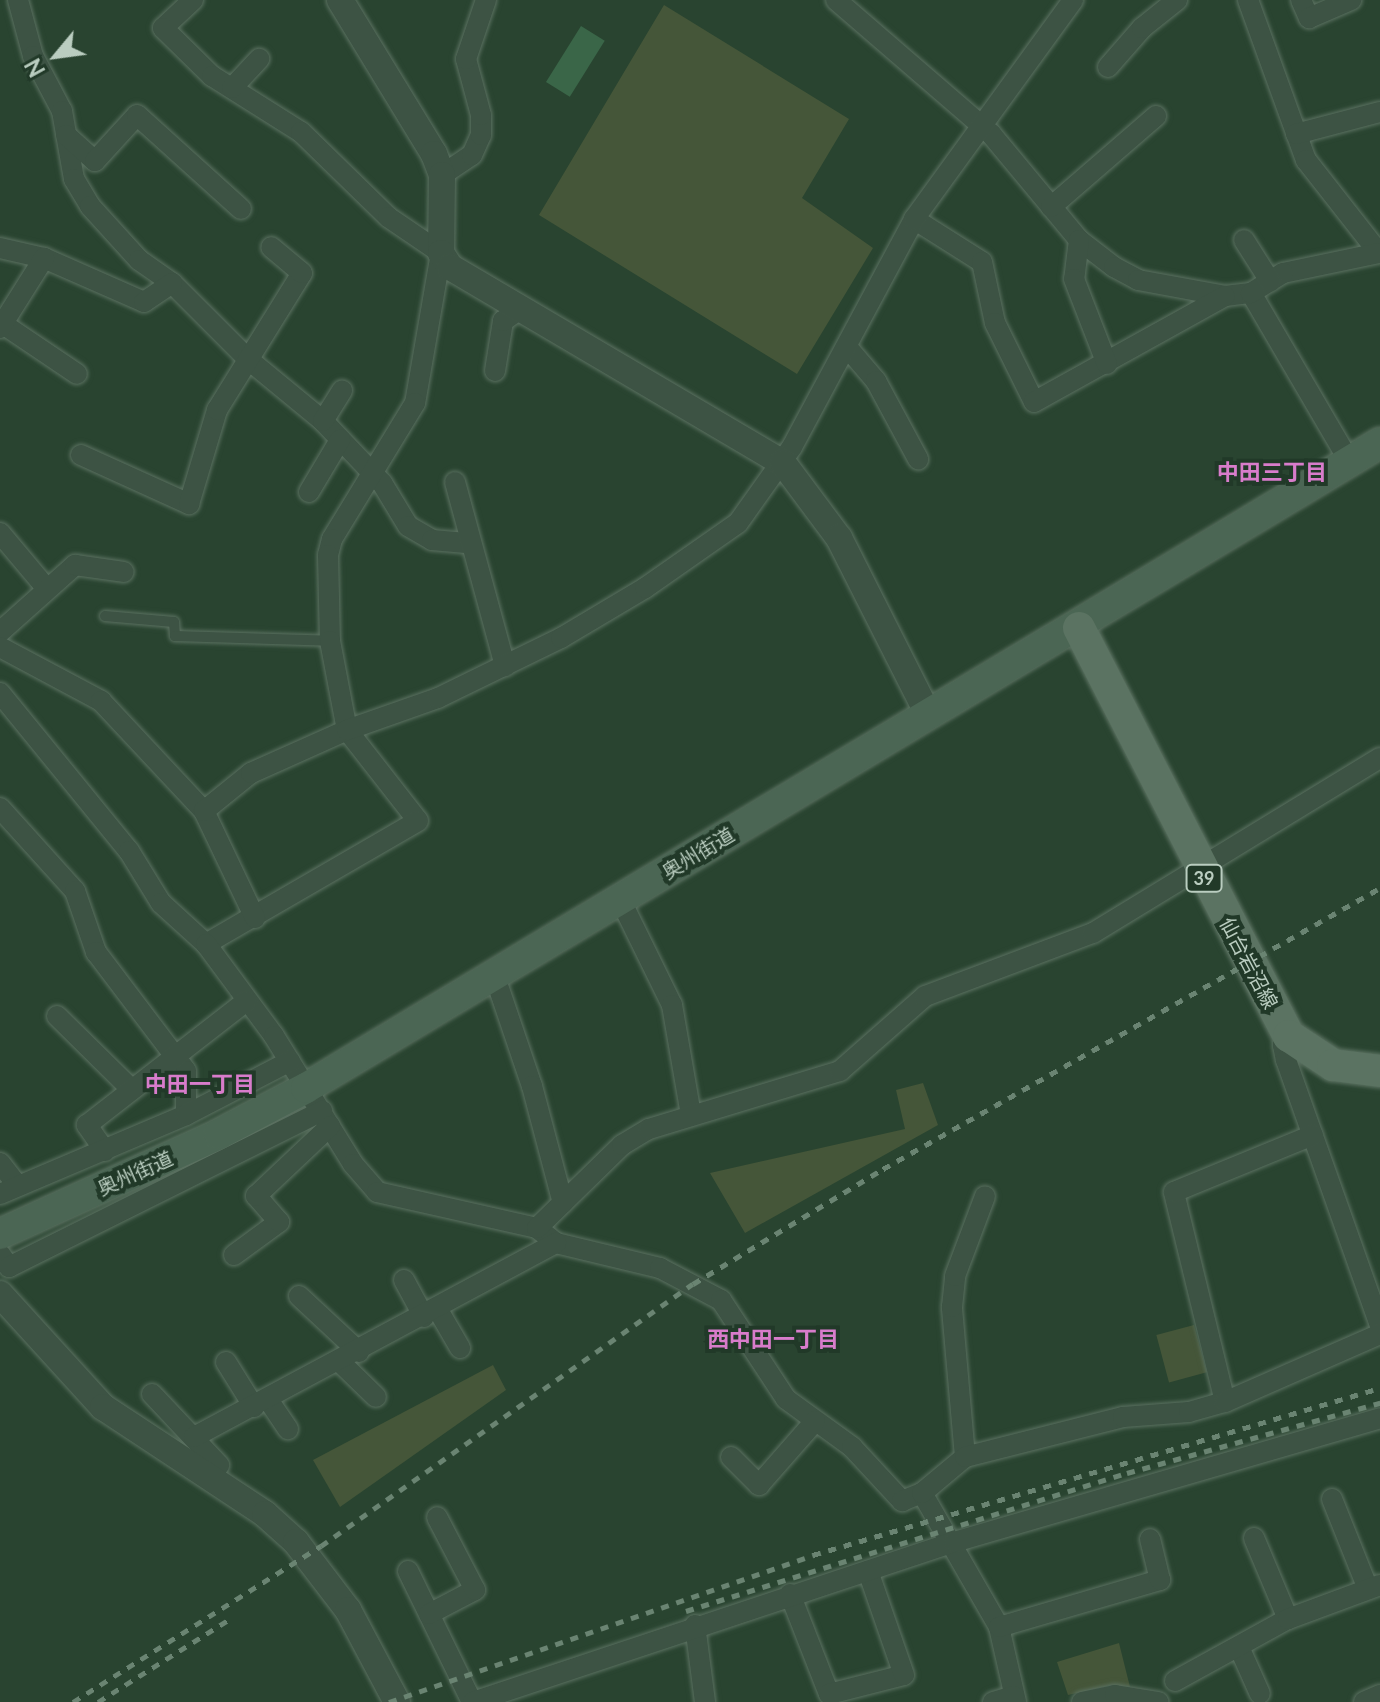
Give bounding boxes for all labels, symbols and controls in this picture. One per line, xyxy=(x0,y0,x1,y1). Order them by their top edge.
north arrow xyxy=(16,16,96,96)
text: N xyxy=(19,54,50,82)
district label: 中田三丁目 xyxy=(1217,459,1327,485)
street label: 奥州街道 xyxy=(658,822,738,884)
road number: 39 xyxy=(1184,864,1224,892)
street label: 仙台岩沼線 xyxy=(1215,913,1283,1013)
district label: 中田一丁目 xyxy=(145,1071,255,1097)
street label: 奥州街道 xyxy=(94,1146,176,1200)
district label: 西中田一丁目 xyxy=(707,1326,839,1352)

